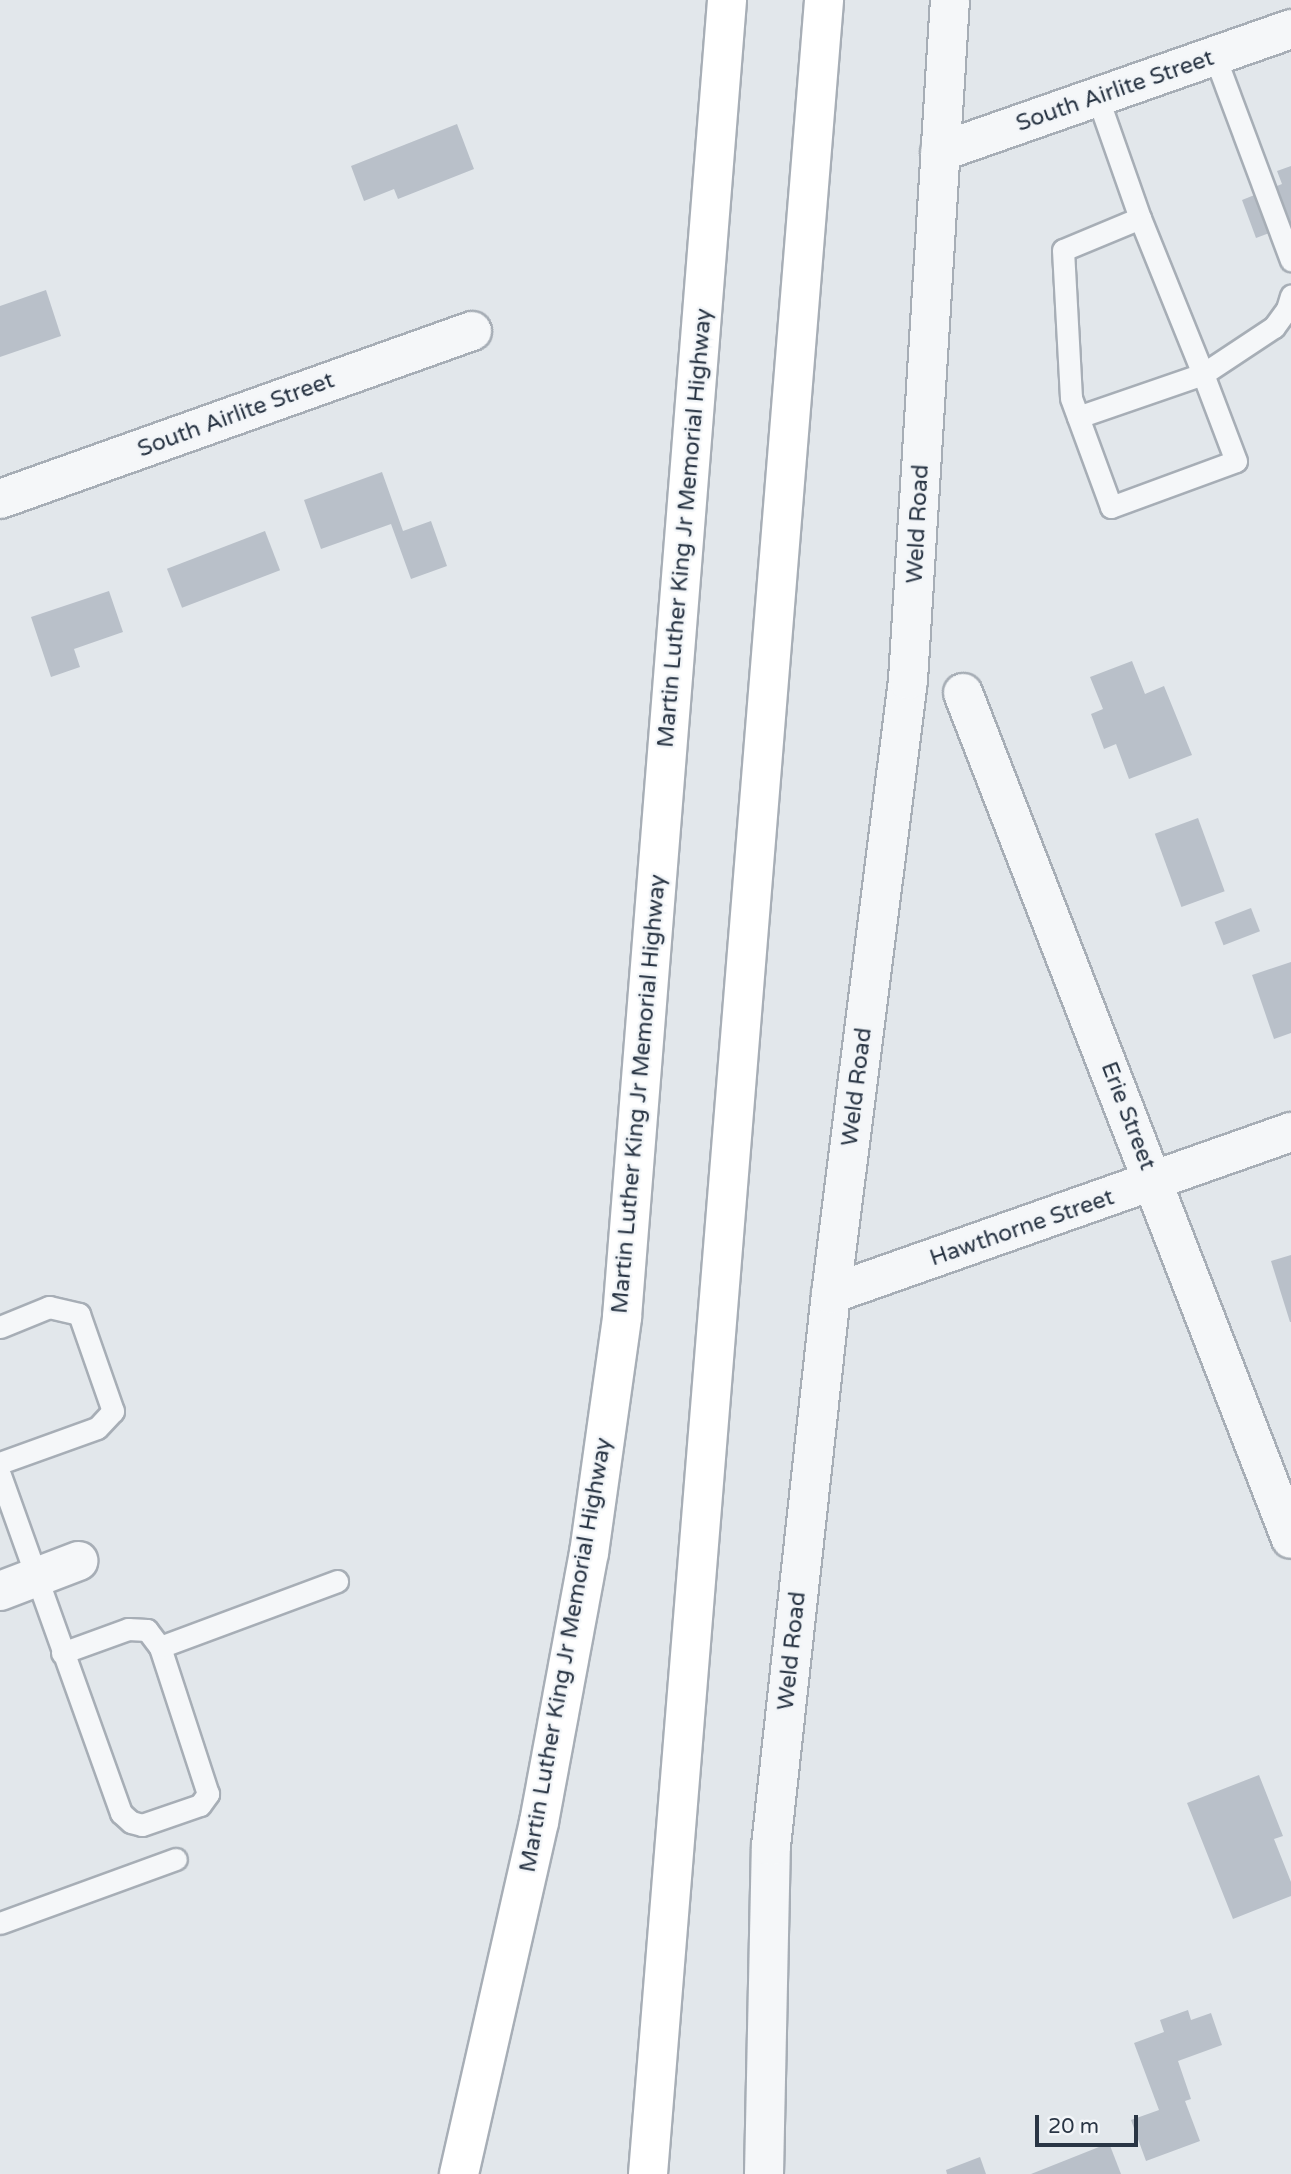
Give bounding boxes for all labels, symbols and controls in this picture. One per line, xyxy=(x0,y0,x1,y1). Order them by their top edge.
street label: South Airlite Street xyxy=(1013,44,1217,138)
street label: Martin Luther King Jr Memorial Highway xyxy=(652,307,718,749)
street label: South Airlite Street xyxy=(134,367,338,463)
street label: Weld Road xyxy=(901,464,935,584)
street label: Martin Luther King Jr Memorial Highway xyxy=(606,873,672,1315)
street label: Weld Road xyxy=(836,1026,878,1148)
street label: Erie Street xyxy=(1095,1058,1161,1174)
street label: Hawthorne Street xyxy=(926,1184,1118,1272)
street label: Martin Luther King Jr Memorial Highway xyxy=(514,1435,618,1875)
street label: Weld Road xyxy=(772,1590,812,1712)
scale bar xyxy=(1039,2100,1142,2144)
text: 20 m xyxy=(1048,2114,1099,2139)

